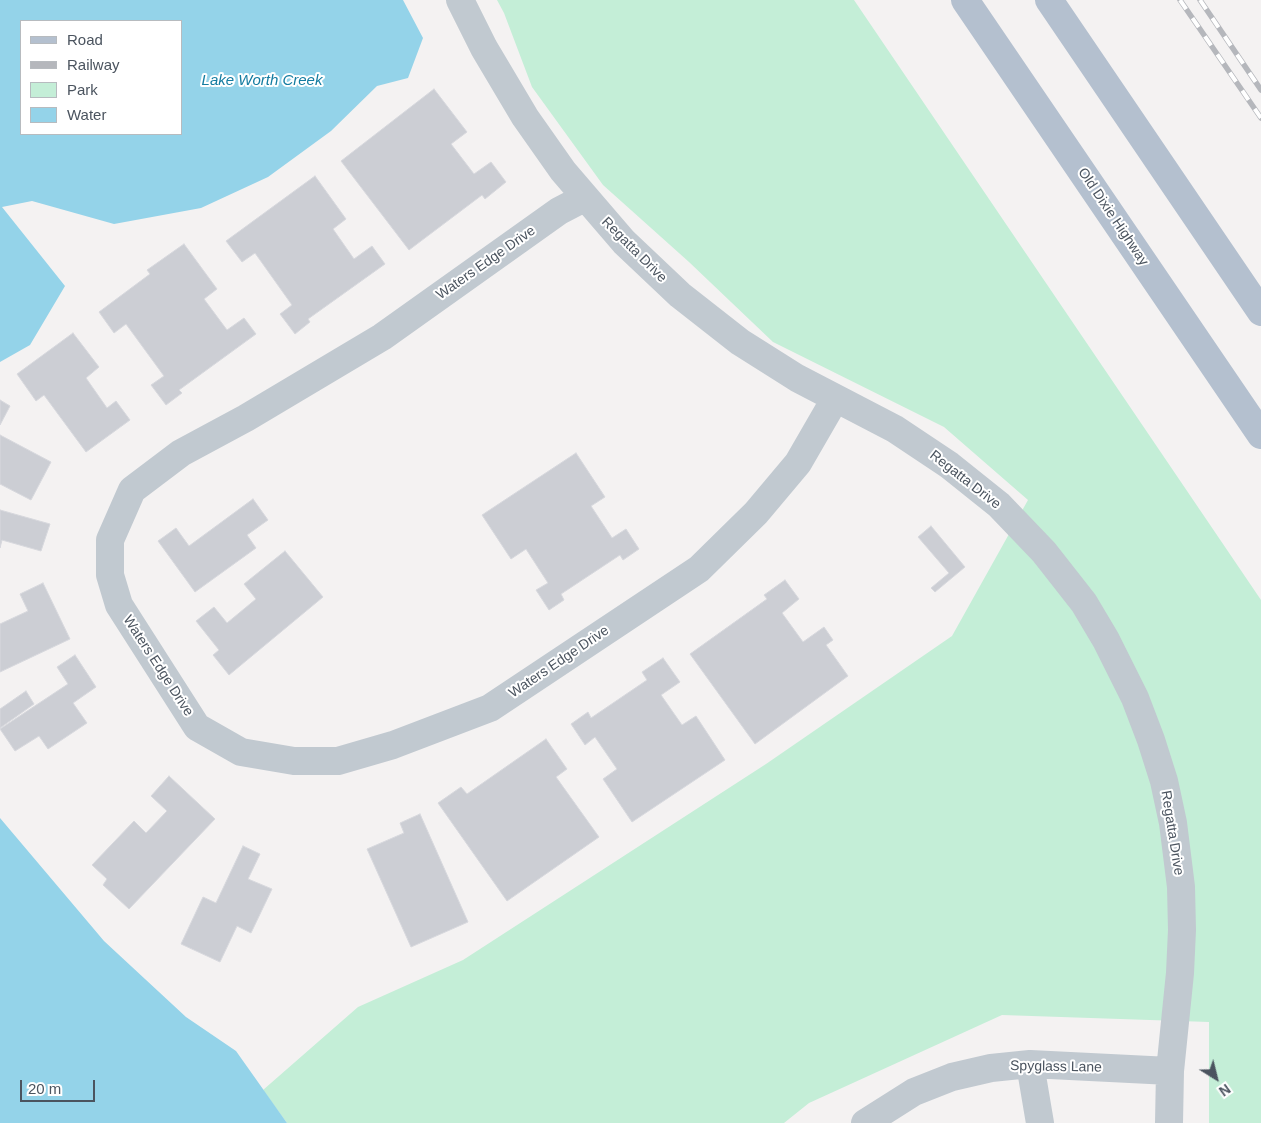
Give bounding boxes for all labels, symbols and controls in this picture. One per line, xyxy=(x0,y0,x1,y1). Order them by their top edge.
legend xyxy=(20,20,182,135)
text: Road xyxy=(67,31,103,48)
text: Railway xyxy=(67,56,120,73)
water label: Lake Worth Creek xyxy=(202,72,322,90)
text: Park xyxy=(67,81,98,98)
text: Water xyxy=(67,106,106,123)
street label: Old Dixie Highway xyxy=(1074,165,1152,269)
street label: Regatta Drive xyxy=(598,214,670,286)
street label: Waters Edge Drive xyxy=(433,223,539,303)
street label: Regatta Drive xyxy=(926,447,1004,513)
street label: Waters Edge Drive xyxy=(119,612,197,720)
street label: Waters Edge Drive xyxy=(506,622,612,702)
street label: Regatta Drive xyxy=(1157,789,1187,877)
north arrow xyxy=(1191,1053,1241,1103)
street label: Spyglass Lane xyxy=(1010,1058,1102,1076)
scale bar xyxy=(22,1070,98,1102)
text: 20 m xyxy=(28,1080,61,1097)
text: N xyxy=(1216,1081,1234,1100)

